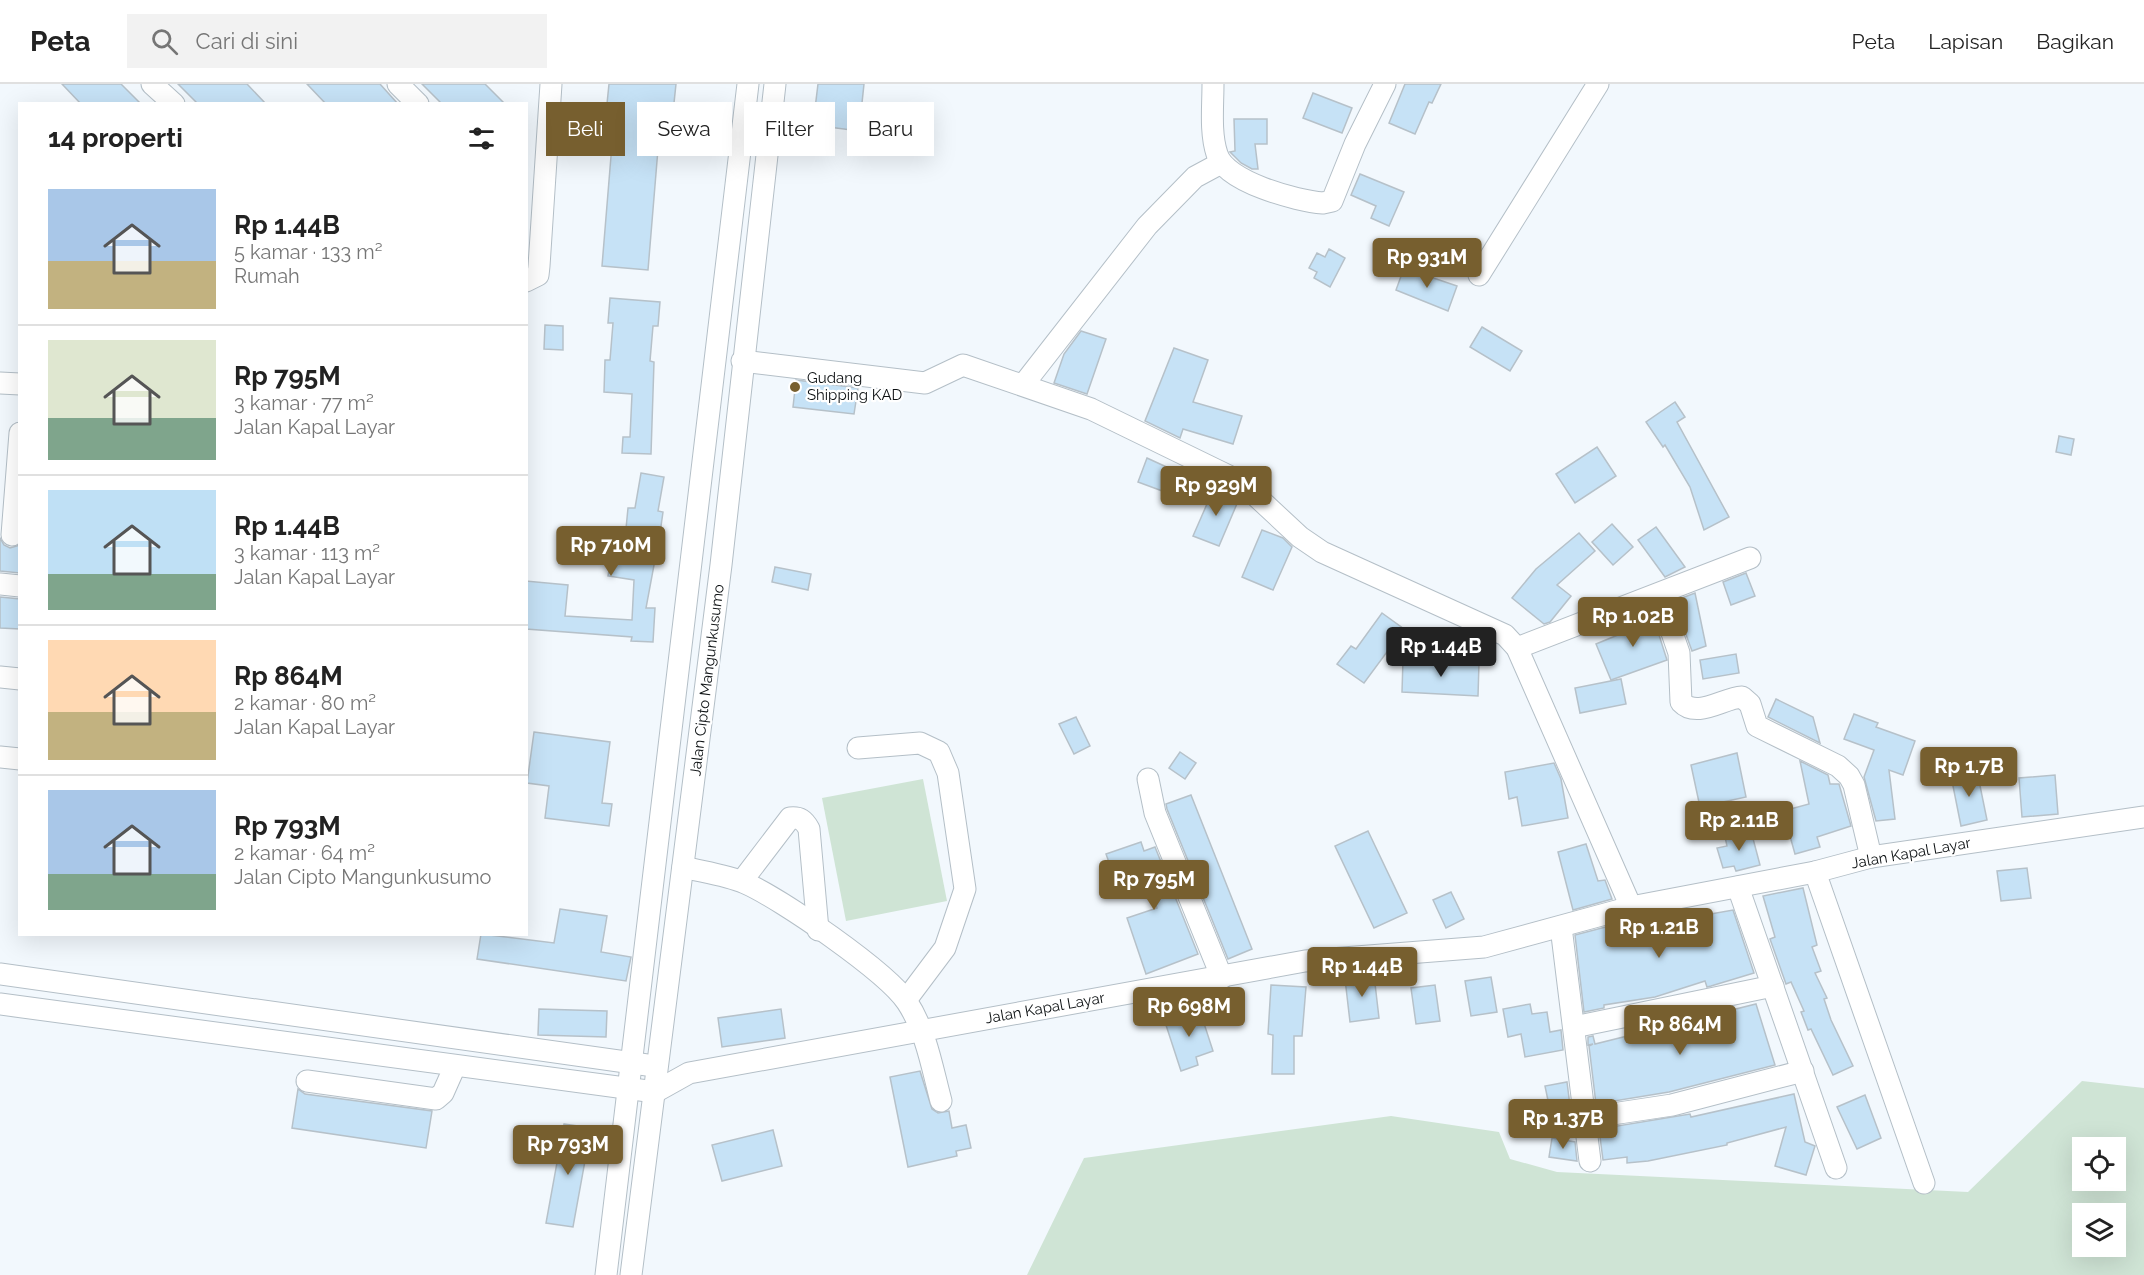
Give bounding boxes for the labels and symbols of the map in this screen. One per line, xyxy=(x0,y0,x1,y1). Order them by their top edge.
pin: Rp 931M xyxy=(1372,238,1482,289)
place label: Gudang Shipping KAD xyxy=(807,369,903,404)
marker: Gudang Shipping KAD xyxy=(788,380,802,394)
pin: Rp 929M xyxy=(1161,466,1271,517)
pin: Rp 710M xyxy=(556,526,666,577)
street label: Jalan Cipto Mangunkusumo xyxy=(686,583,728,777)
pin: Rp 1.02B xyxy=(1571,597,1695,648)
pin: Rp 1.44B xyxy=(1379,627,1503,678)
pin: Rp 1.7B xyxy=(1914,747,2024,798)
pin: Rp 2.11B xyxy=(1677,801,1801,852)
street label: Jalan Kapal Layar xyxy=(1850,834,1973,872)
pin: Rp 795M xyxy=(1099,860,1209,911)
pin: Rp 1.21B xyxy=(1597,908,1721,959)
pin: Rp 1.44B xyxy=(1300,947,1424,998)
pin: Rp 698M xyxy=(1134,987,1244,1038)
street label: Jalan Kapal Layar xyxy=(984,989,1107,1027)
pin: Rp 864M xyxy=(1625,1005,1735,1056)
pin: Rp 1.37B xyxy=(1501,1099,1625,1150)
pin: Rp 793M xyxy=(513,1125,623,1176)

